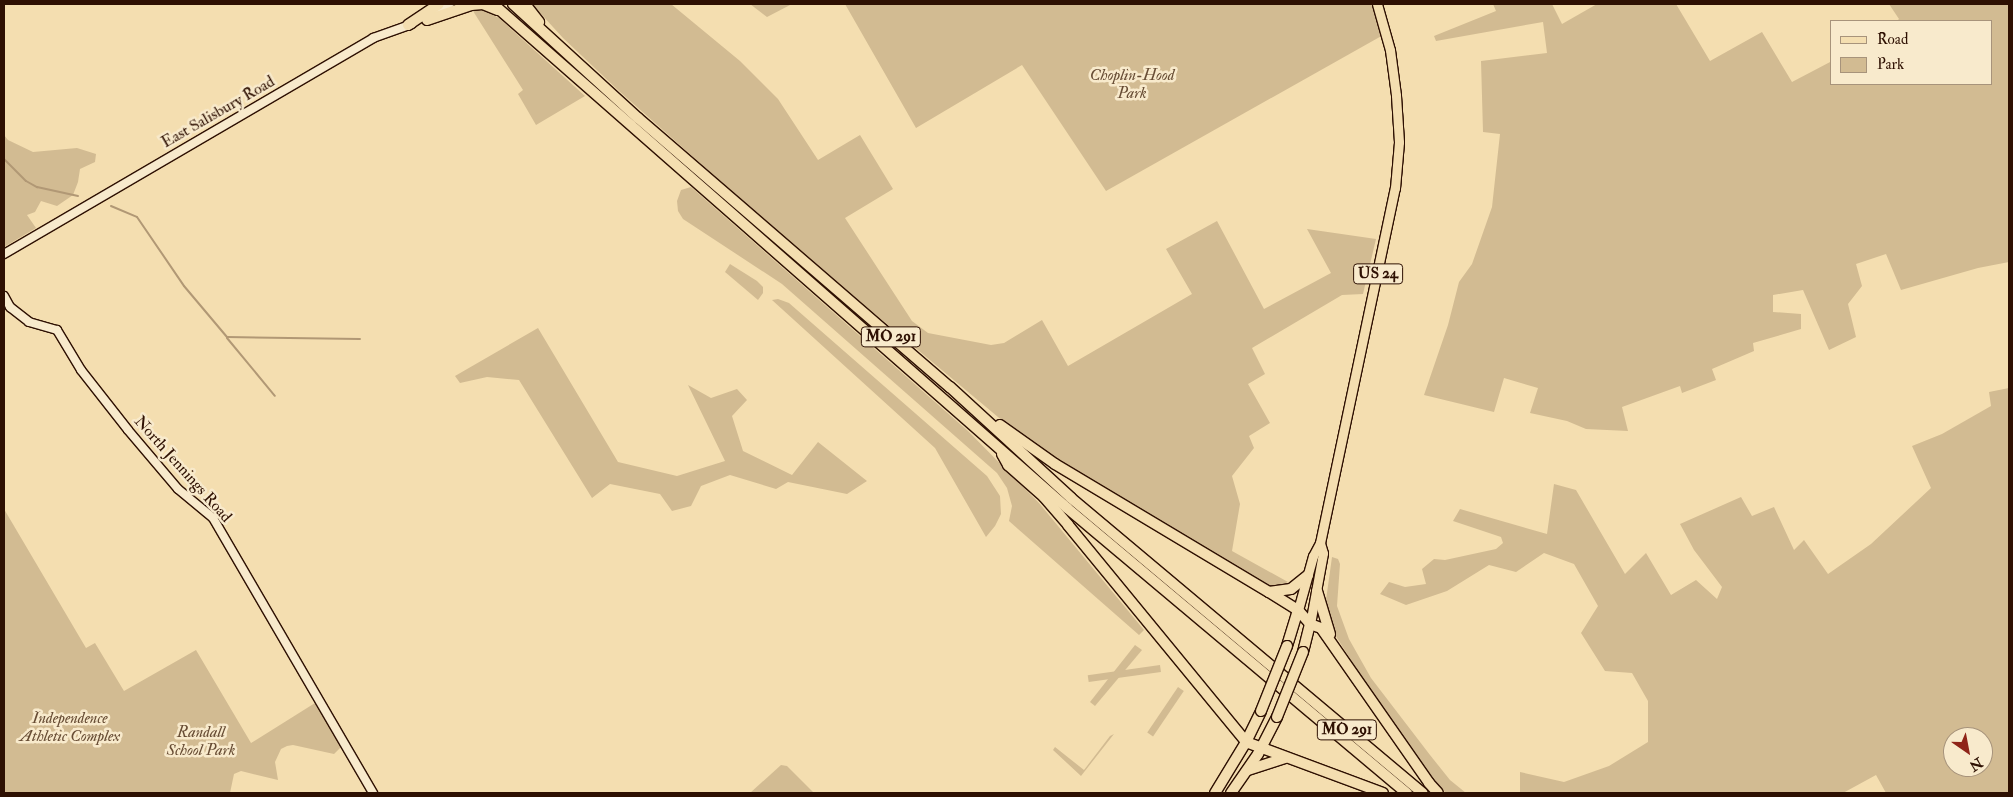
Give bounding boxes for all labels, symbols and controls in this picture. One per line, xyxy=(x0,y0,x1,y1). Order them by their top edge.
legend xyxy=(1830,20,1993,85)
text: Road xyxy=(1877,30,1908,49)
text: Park xyxy=(1877,55,1904,74)
park label: Choplin-Hood Park xyxy=(1090,65,1174,103)
street label: East Salisbury Road xyxy=(158,72,278,152)
road number: US 24 xyxy=(1353,262,1403,286)
road number: MO 291 xyxy=(860,324,922,350)
street label: North Jennings Road xyxy=(130,412,236,526)
park label: Independence Athletic Complex xyxy=(20,708,120,746)
road number: MO 291 xyxy=(1316,718,1378,742)
park label: Randall School Park xyxy=(167,722,235,760)
north arrow xyxy=(1943,727,1993,777)
text: N xyxy=(1966,754,1986,775)

